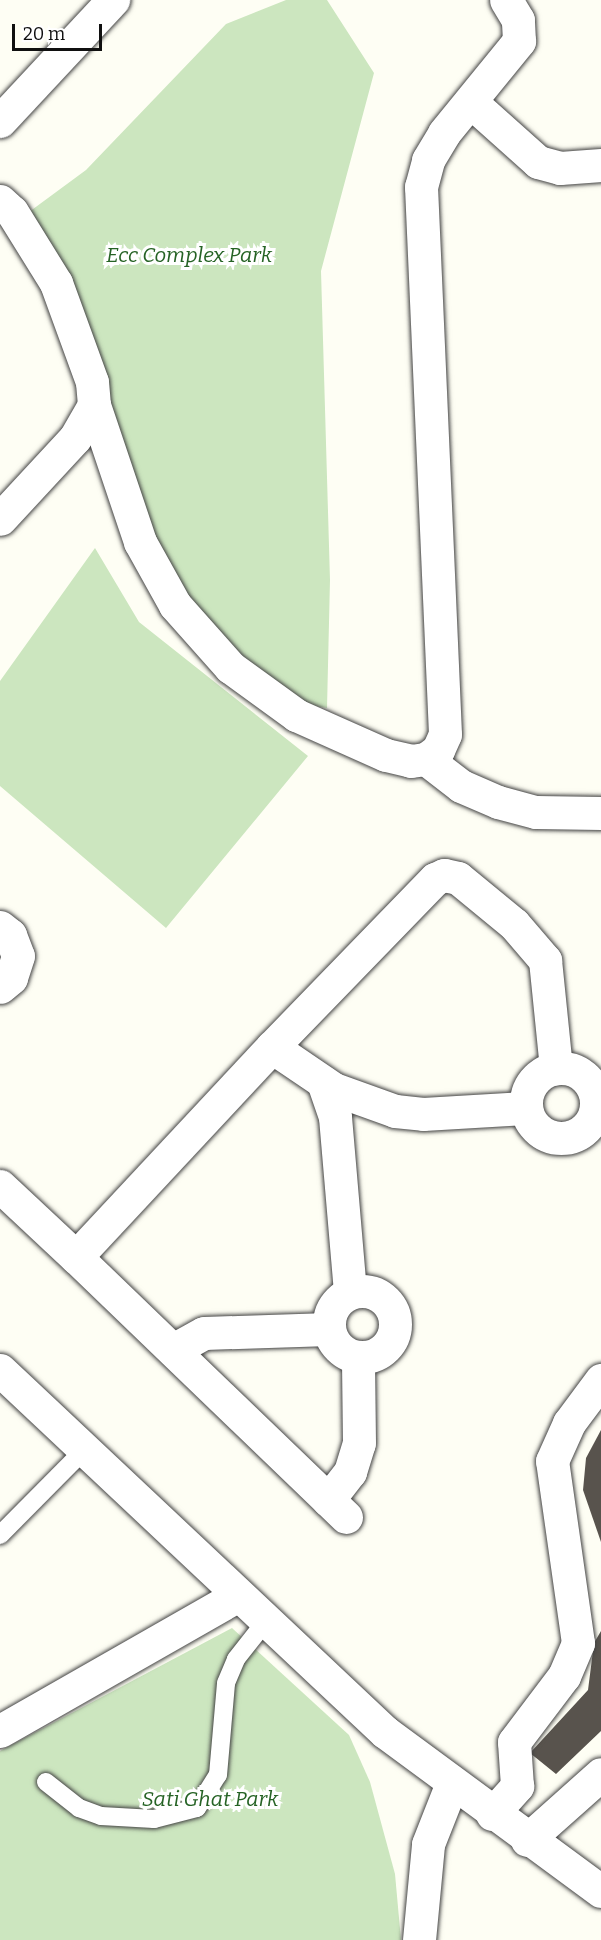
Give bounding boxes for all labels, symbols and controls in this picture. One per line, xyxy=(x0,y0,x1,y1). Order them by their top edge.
scale bar xyxy=(15,12,105,50)
text: 20 m xyxy=(23,23,65,45)
park label: Ecc Complex Park xyxy=(106,242,272,268)
park label: Sati Ghat Park xyxy=(142,1786,278,1812)

